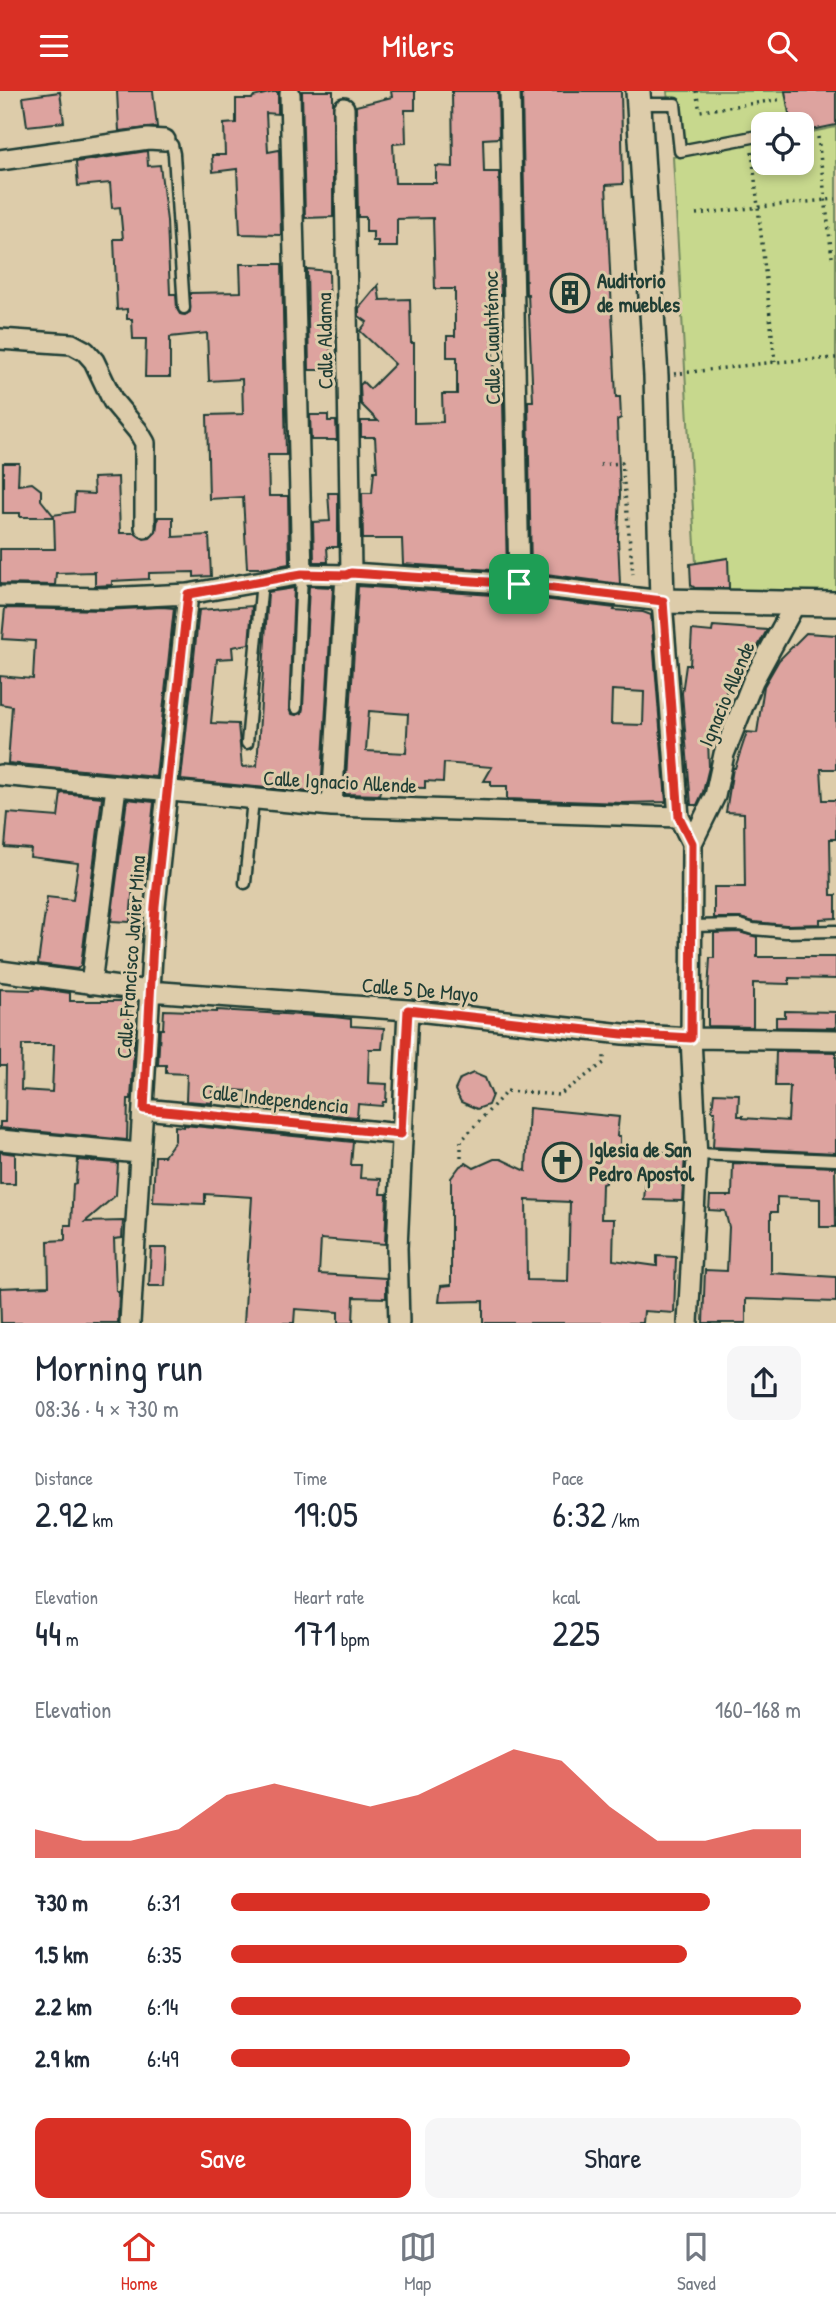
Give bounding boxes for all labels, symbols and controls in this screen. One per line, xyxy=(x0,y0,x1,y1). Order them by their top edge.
text: Milers xyxy=(382,24,454,67)
icon: menu xyxy=(35,27,73,65)
icon: search xyxy=(763,27,801,65)
map controls xyxy=(751,112,814,175)
button: locate xyxy=(751,112,814,175)
place label: Auditorio de muebles xyxy=(597,266,680,319)
street label: Calle Cuauhtémoc xyxy=(476,270,507,405)
building icon: Auditorio de muebles xyxy=(549,272,591,314)
street label: Calle Aldama xyxy=(309,292,340,390)
pin xyxy=(489,554,549,614)
icon: arrive xyxy=(500,565,538,603)
street label: Ignacio Allende xyxy=(691,637,762,751)
street label: Calle Ignacio Allende xyxy=(262,763,418,800)
street label: Calle Francisco Javier Mina xyxy=(109,855,152,1059)
street label: Calle 5 De Mayo xyxy=(361,970,480,1009)
street label: Calle Independencia xyxy=(200,1076,350,1121)
place label: Iglesia de San Pedro Apostol xyxy=(589,1135,694,1189)
church icon: Iglesia de San Pedro Apostol xyxy=(541,1141,583,1183)
text: Morning run xyxy=(35,1341,203,1393)
button: share xyxy=(727,1346,801,1420)
text: 08:36 · 4 × 730 m xyxy=(35,1393,179,1424)
text: Distance xyxy=(35,1465,93,1491)
text: Time xyxy=(294,1465,327,1491)
text: Pace xyxy=(552,1465,584,1491)
text: 2.92 xyxy=(35,1491,88,1538)
text: 19:05 xyxy=(294,1491,358,1538)
text: 6:32 xyxy=(552,1491,606,1538)
text: km xyxy=(88,1507,113,1533)
text: /km xyxy=(606,1507,640,1533)
text: Elevation xyxy=(35,1584,98,1610)
text: Heart rate xyxy=(294,1584,365,1610)
text: kcal xyxy=(552,1584,580,1610)
text: 44 xyxy=(35,1610,61,1657)
text: 171 xyxy=(294,1610,336,1657)
text: 225 xyxy=(552,1610,600,1657)
text: m xyxy=(61,1626,79,1652)
text: bpm xyxy=(336,1626,370,1652)
text: Elevation xyxy=(35,1694,111,1725)
text: 160–168 m xyxy=(715,1694,801,1725)
text: 730 m xyxy=(35,1887,88,1918)
text: 6:31 xyxy=(147,1887,180,1918)
text: 1.5 km xyxy=(35,1939,88,1970)
text: 6:35 xyxy=(147,1939,182,1970)
text: 2.2 km xyxy=(35,1991,92,2022)
text: 6:14 xyxy=(147,1991,179,2022)
text: 2.9 km xyxy=(35,2043,90,2074)
text: 6:49 xyxy=(147,2043,179,2074)
button: Save xyxy=(35,2118,411,2198)
button: Share xyxy=(425,2118,801,2198)
tab: Home xyxy=(120,2228,158,2296)
tab: Map xyxy=(399,2228,437,2296)
tab: Saved xyxy=(677,2228,716,2296)

